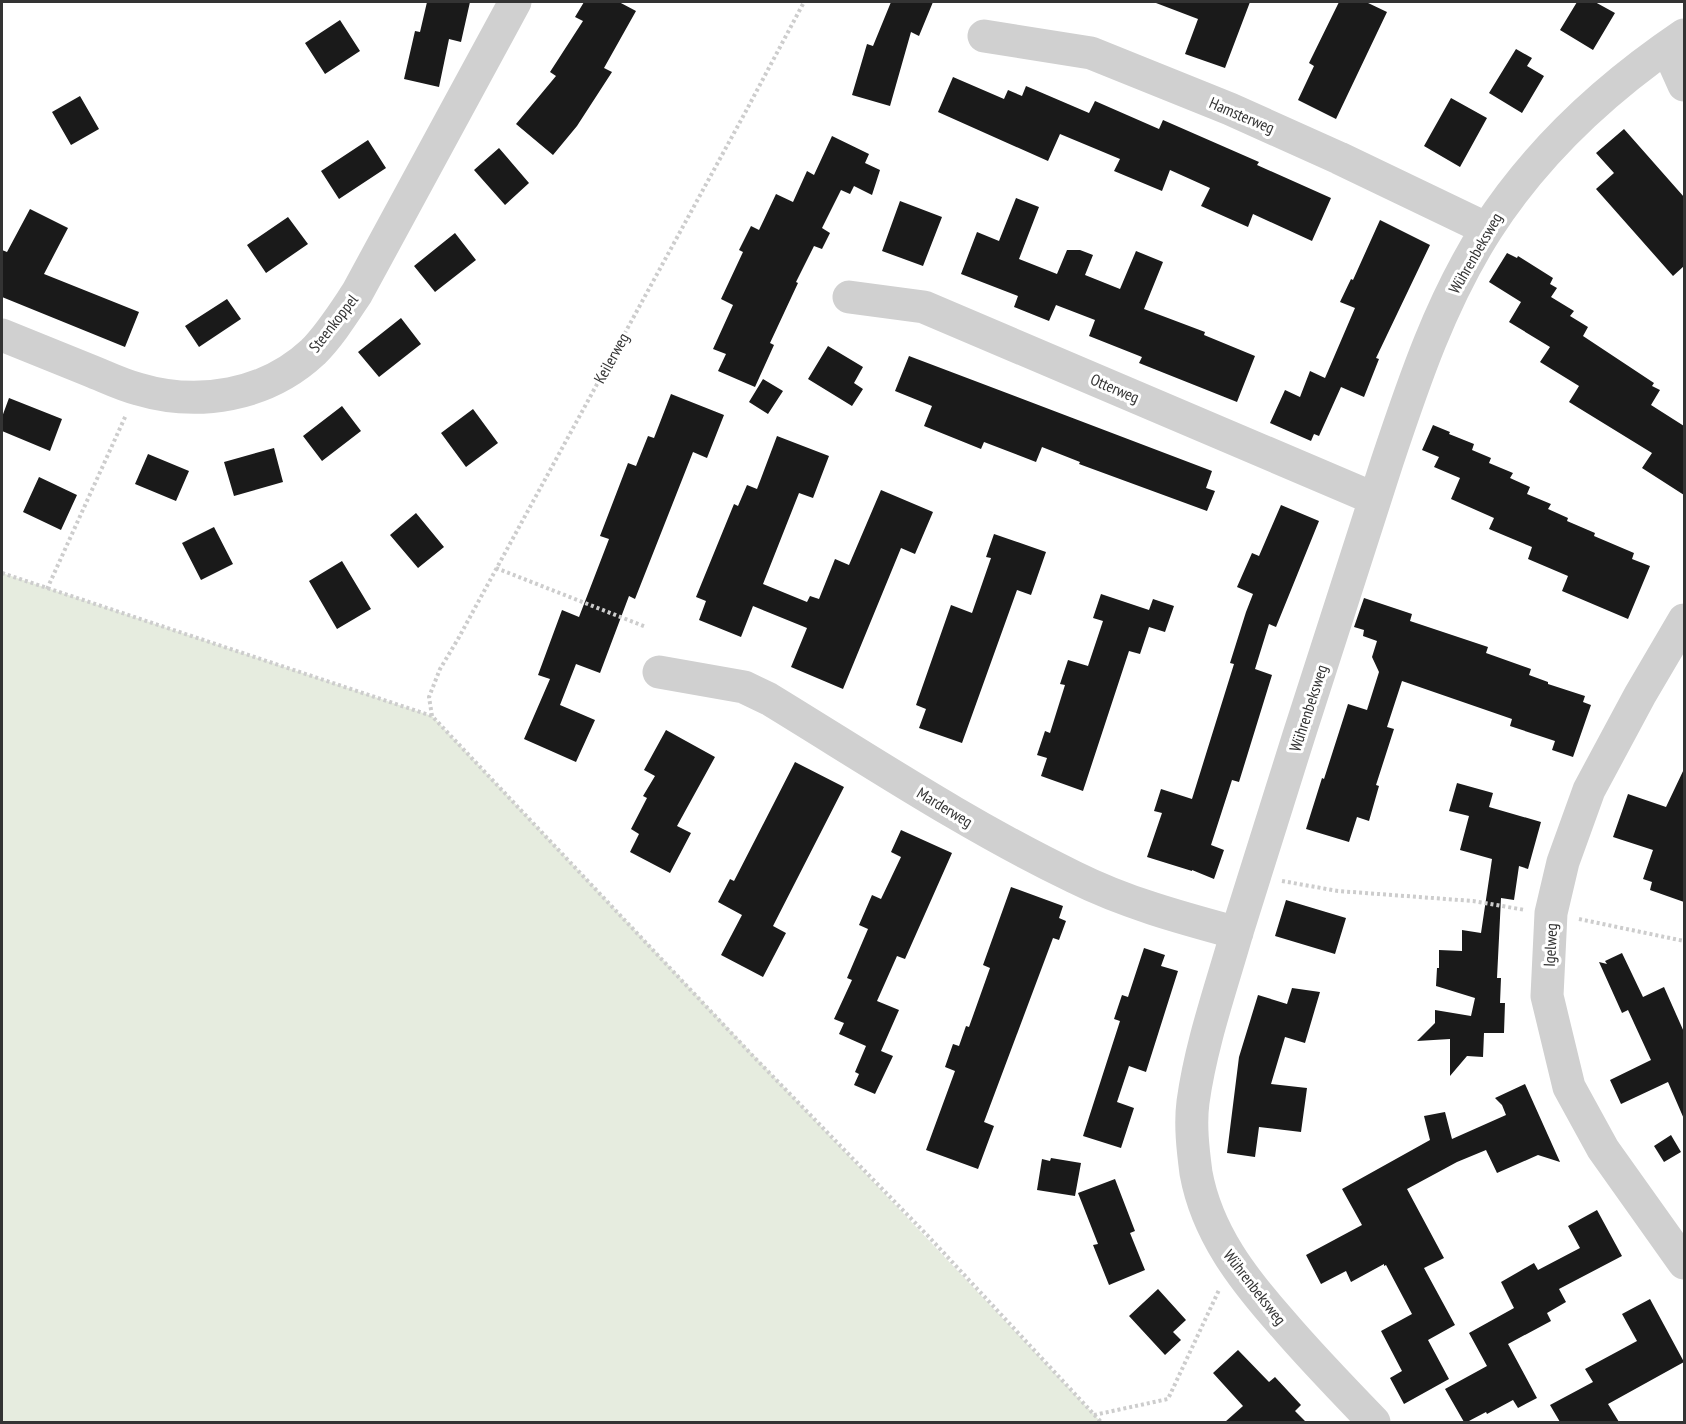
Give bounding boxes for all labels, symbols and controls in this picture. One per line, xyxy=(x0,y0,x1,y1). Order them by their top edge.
street label: Hamsterweg xyxy=(1206,92,1278,138)
street label: Wührenbeksweg xyxy=(1444,209,1506,297)
street label: Steenkoppel xyxy=(304,290,362,356)
street label: Keilerweg xyxy=(589,329,633,387)
street label: Otterweg xyxy=(1088,369,1142,407)
street label: Wührenbeksweg xyxy=(1285,662,1331,754)
street label: Marderweg xyxy=(913,783,977,831)
street label: Igelweg xyxy=(1539,923,1561,967)
street label: Wührenbeksweg xyxy=(1219,1245,1291,1329)

